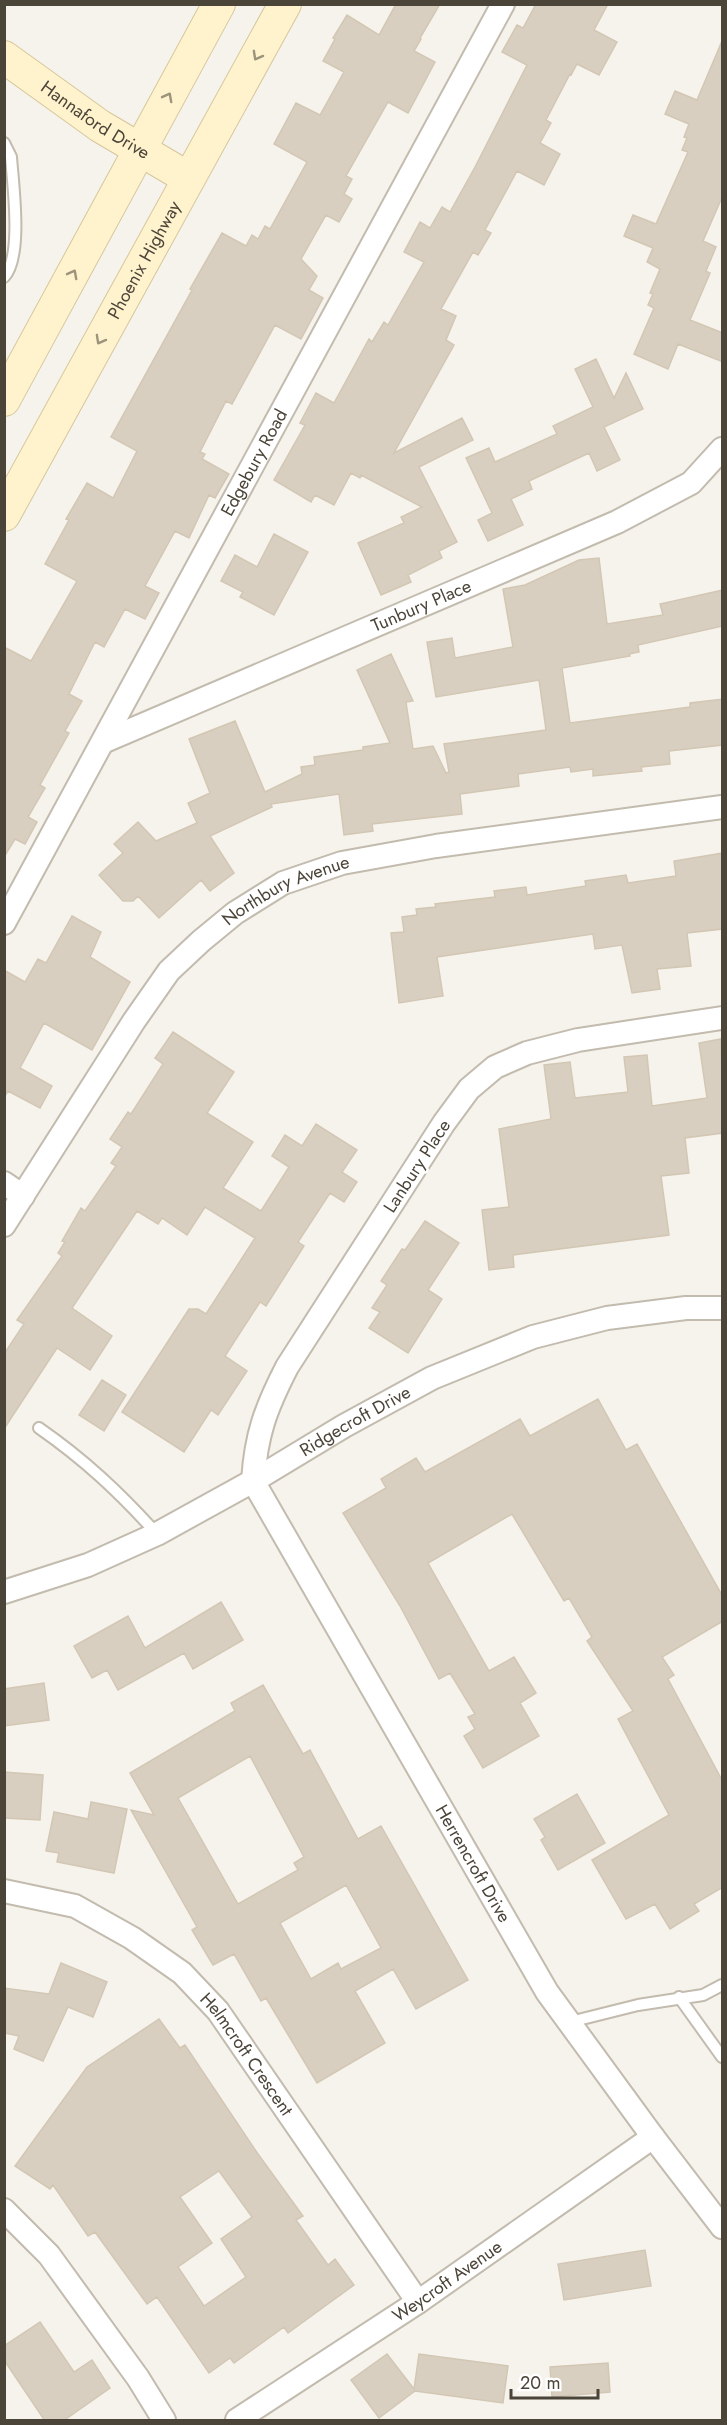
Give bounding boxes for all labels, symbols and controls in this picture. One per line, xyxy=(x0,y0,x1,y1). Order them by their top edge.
one-way arrow xyxy=(253,50,264,60)
street label: Hannaford Drive xyxy=(35,74,155,166)
one-way arrow xyxy=(161,93,172,103)
street label: Phoenix Highway xyxy=(101,196,187,324)
one-way arrow xyxy=(66,270,77,280)
one-way arrow xyxy=(96,334,107,344)
street label: Edgebury Road xyxy=(214,404,294,521)
street label: Tunbury Place xyxy=(367,573,475,639)
street label: Northbury Avenue xyxy=(216,849,351,932)
street label: Lanbury Place xyxy=(377,1114,457,1218)
street label: Ridgecroft Drive xyxy=(295,1379,415,1463)
street label: Herrencroft Drive xyxy=(429,1800,517,1927)
street label: Helmcroft Crescent xyxy=(194,1987,300,2122)
street label: Weycroft Avenue xyxy=(387,2234,507,2328)
scale bar xyxy=(511,2362,598,2400)
text: 20 m xyxy=(520,2370,560,2396)

